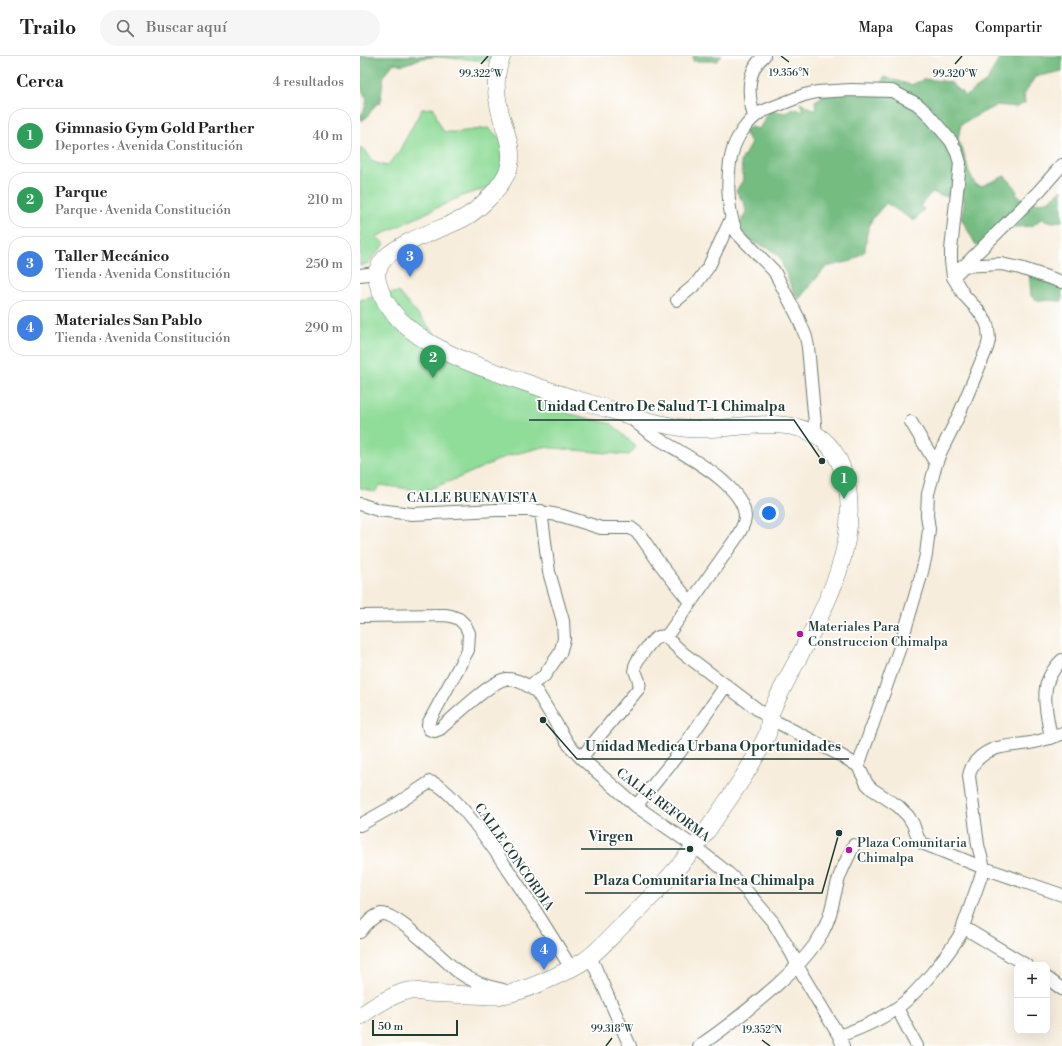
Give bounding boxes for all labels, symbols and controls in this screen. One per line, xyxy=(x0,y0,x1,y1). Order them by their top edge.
search box xyxy=(100,10,380,46)
text: Trailo xyxy=(20,16,76,40)
icon: search xyxy=(114,17,136,39)
text: Buscar aquí xyxy=(146,18,227,37)
text: Mapa xyxy=(858,19,893,37)
text: Capas xyxy=(915,19,953,37)
text: Compartir xyxy=(975,19,1042,37)
text: 19.356°N xyxy=(769,67,810,79)
text: 99.322°W xyxy=(459,68,504,80)
text: 99.320°W xyxy=(933,68,978,80)
text: Cerca xyxy=(16,71,64,93)
text: 4 resultados xyxy=(273,74,344,90)
text: Gimnasio Gym Gold Parther xyxy=(55,119,255,138)
text: 1 xyxy=(27,128,33,144)
text: 40 m xyxy=(313,128,343,144)
text: Deportes · Avenida Constitución xyxy=(55,138,243,154)
text: Parque xyxy=(55,183,108,202)
text: 2 xyxy=(26,192,34,208)
text: 210 m xyxy=(308,192,343,208)
text: Parque · Avenida Constitución xyxy=(55,202,231,218)
pin: 3 xyxy=(397,244,423,277)
text: Taller Mecánico xyxy=(55,247,169,266)
text: 3 xyxy=(26,256,34,272)
text: 250 m xyxy=(306,256,343,272)
text: Tienda · Avenida Constitución xyxy=(55,266,230,282)
text: Materiales San Pablo xyxy=(55,311,202,330)
text: 4 xyxy=(26,320,34,336)
text: 290 m xyxy=(305,320,343,336)
text: Tienda · Avenida Constitución xyxy=(55,330,230,346)
pin: 2 xyxy=(420,345,446,378)
callout: Unidad Centro De Salud T-1 Chimalpa xyxy=(529,394,794,420)
text: Unidad Centro De Salud T-1 Chimalpa xyxy=(537,398,786,416)
pin: 1 xyxy=(831,466,857,499)
street label: CALLE BUENAVISTA xyxy=(407,490,538,506)
your location xyxy=(759,503,779,523)
place label: Materiales Para Construccion Chimalpa xyxy=(808,619,948,650)
marker: Materiales Para Construccion Chimalpa xyxy=(795,629,805,639)
callout: Unidad Medica Urbana Oportunidades xyxy=(577,733,849,759)
text: Unidad Medica Urbana Oportunidades xyxy=(585,738,841,756)
street label: CALLE REFORMA xyxy=(613,765,714,846)
street label: CALLE CONCORDIA xyxy=(471,800,558,915)
callout: Virgen xyxy=(581,823,641,849)
text: Virgen xyxy=(588,828,634,846)
place label: Plaza Comunitaria Chimalpa xyxy=(857,835,967,866)
marker: Plaza Comunitaria Chimalpa xyxy=(844,845,854,855)
callout: Plaza Comunitaria Inea Chimalpa xyxy=(585,867,822,893)
text: Plaza Comunitaria Inea Chimalpa xyxy=(593,872,815,890)
pin: 4 xyxy=(531,937,557,970)
map controls xyxy=(1014,962,1050,1034)
button: + xyxy=(1014,962,1050,998)
button: − xyxy=(1014,998,1050,1034)
scale bar xyxy=(372,1018,458,1037)
text: 50 m xyxy=(378,1020,403,1034)
text: 99.318°W xyxy=(591,1023,634,1035)
text: 19.352°N xyxy=(742,1024,783,1036)

